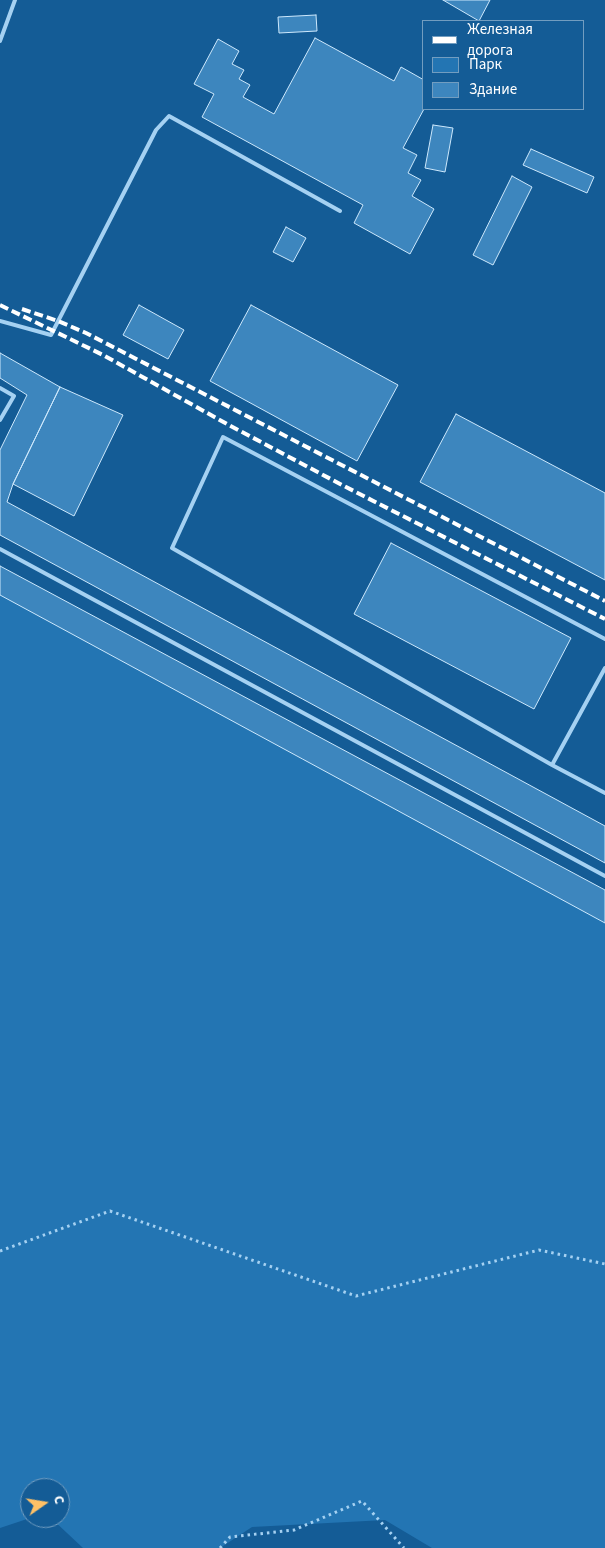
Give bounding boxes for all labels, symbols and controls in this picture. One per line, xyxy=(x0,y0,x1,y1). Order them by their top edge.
text: Железная дорога xyxy=(467,19,533,61)
legend xyxy=(422,20,585,110)
text: Парк xyxy=(469,54,502,75)
text: Здание xyxy=(469,79,517,100)
north arrow xyxy=(20,1478,70,1528)
text: С xyxy=(48,1494,69,1506)

